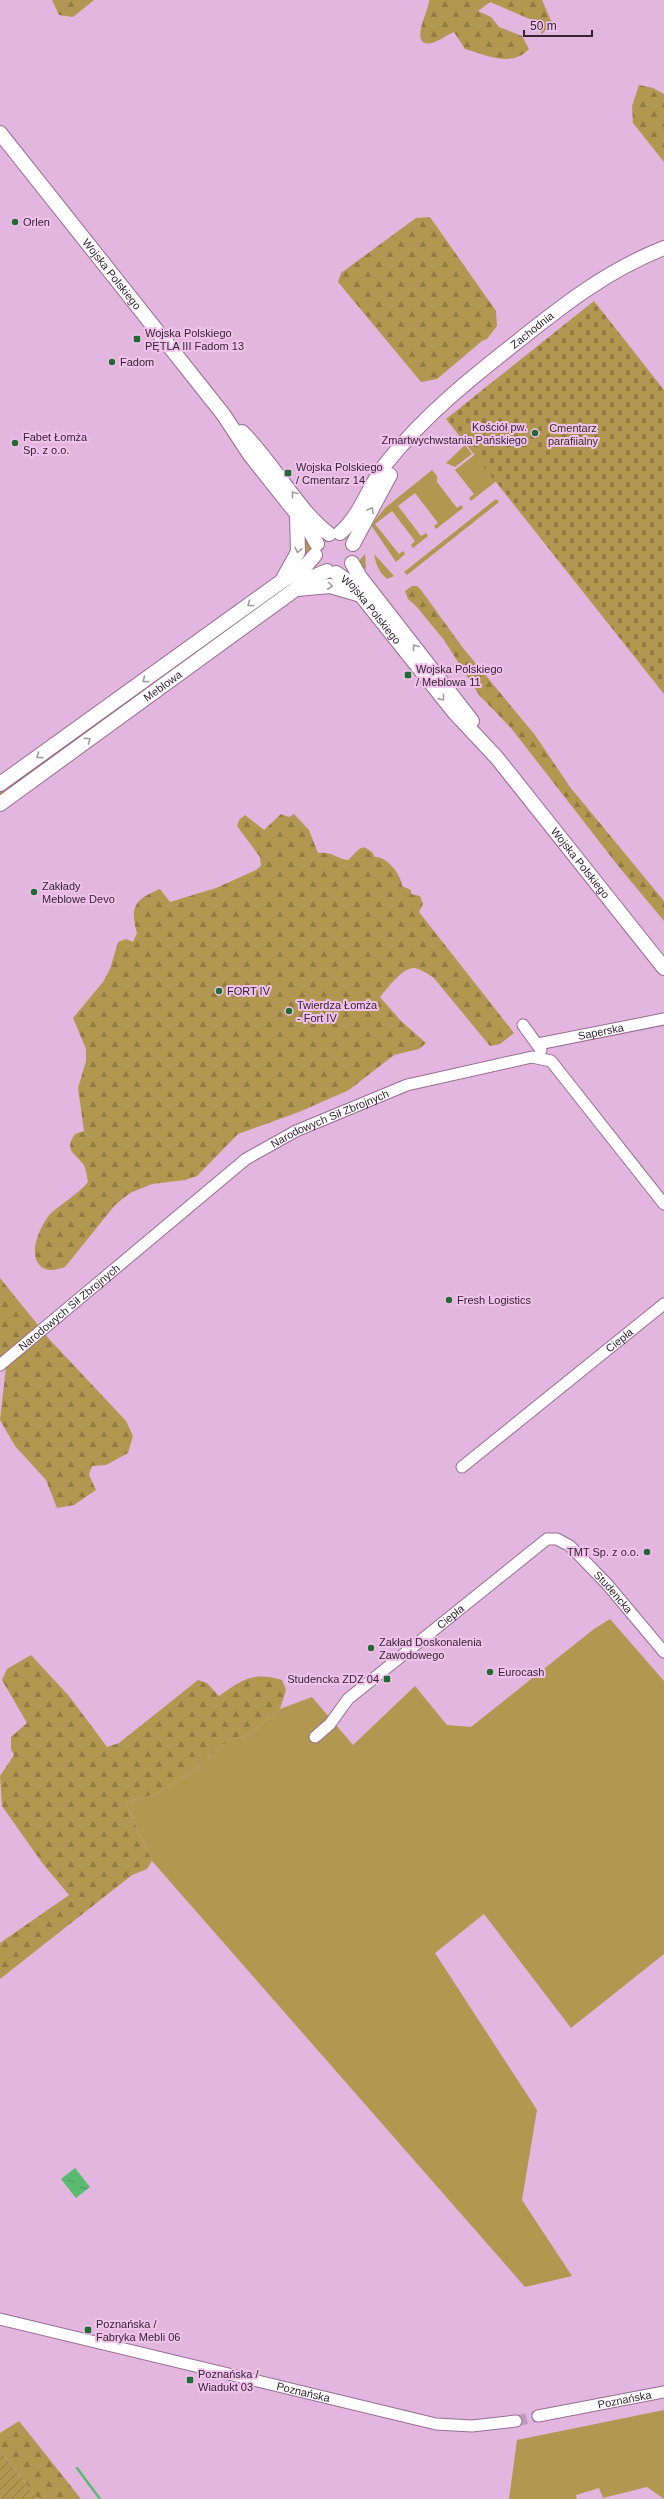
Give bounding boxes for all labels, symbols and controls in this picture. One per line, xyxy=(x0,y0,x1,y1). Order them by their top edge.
scale bar xyxy=(524,12,592,38)
text: 50 m xyxy=(530,19,557,33)
place label: Orlen xyxy=(23,216,50,228)
marker: Orlen xyxy=(10,217,20,227)
street label: Wojska Polskiego xyxy=(80,236,144,312)
street label: Zachodnia xyxy=(508,309,557,351)
place label: Wojska Polskiego PĘTLA III Fadom 13 xyxy=(145,327,244,352)
marker: Wojska Polskiego PĘTLA III Fadom 13 xyxy=(132,334,142,344)
place label: Fadom xyxy=(120,356,154,368)
marker: Fadom xyxy=(107,357,117,367)
place label: Kościół pw. Zmartwychwstania Pańskiego xyxy=(381,421,527,446)
park label: Cmentarz parafiialny xyxy=(548,422,599,447)
marker: Kościół pw. Zmartwychwstania Pańskiego xyxy=(530,428,540,438)
place label: Fabet Łomża Sp. z o.o. xyxy=(23,431,88,456)
marker: Fabet Łomża Sp. z o.o. xyxy=(10,438,20,448)
place label: Wojska Polskiego / Cmentarz 14 xyxy=(296,461,383,486)
marker: Wojska Polskiego / Cmentarz 14 xyxy=(283,468,293,478)
one-way arrow xyxy=(291,492,298,499)
one-way arrow xyxy=(367,507,374,514)
one-way arrow xyxy=(294,547,302,553)
street label: Wojska Polskiego xyxy=(339,572,403,646)
one-way arrow xyxy=(327,581,333,590)
one-way arrow xyxy=(247,599,254,607)
one-way arrow xyxy=(413,645,420,652)
place label: Wojska Polskiego / Meblowa 11 xyxy=(416,663,503,688)
street label: Meblowa xyxy=(141,668,185,704)
marker: Wojska Polskiego / Meblowa 11 xyxy=(403,670,413,680)
one-way arrow xyxy=(142,675,149,682)
one-way arrow xyxy=(438,693,445,700)
one-way arrow xyxy=(84,738,91,745)
one-way arrow xyxy=(36,751,43,759)
street label: Wojska Polskiego xyxy=(549,825,612,901)
place label: Zakłady Meblowe Devo xyxy=(42,880,115,905)
marker: Zakłady Meblowe Devo xyxy=(29,887,39,897)
place label: FORT IV xyxy=(227,985,271,997)
marker: FORT IV xyxy=(214,986,224,996)
place label: Twierdza Łomża - Fort IV xyxy=(297,999,378,1024)
marker: Twierdza Łomża - Fort IV xyxy=(284,1006,294,1016)
street label: Saperska xyxy=(577,1021,626,1042)
street label: Narodowych Sił Zbrojnych xyxy=(269,1087,390,1150)
street label: Narodowych Sił Zbrojnych xyxy=(16,1262,122,1353)
place label: Fresh Logistics xyxy=(457,1294,531,1306)
marker: Fresh Logistics xyxy=(444,1295,454,1305)
street label: Ciepła xyxy=(603,1325,636,1355)
place label: TMT Sp. z o.o. xyxy=(567,1546,639,1558)
marker: TMT Sp. z o.o. xyxy=(642,1547,652,1557)
street label: Studencka xyxy=(592,1568,635,1616)
street label: Ciepła xyxy=(434,1602,467,1631)
place label: Zakład Doskonalenia Zawodowego xyxy=(379,1636,483,1661)
marker: Zakład Doskonalenia Zawodowego xyxy=(366,1643,376,1653)
place label: Eurocash xyxy=(498,1666,544,1678)
marker: Eurocash xyxy=(485,1667,495,1677)
place label: Studencka ZDZ 04 xyxy=(287,1673,379,1685)
marker: Studencka ZDZ 04 xyxy=(382,1674,392,1684)
place label: Poznańska / Fabryka Mebli 06 xyxy=(96,2318,180,2343)
marker: Poznańska / Fabryka Mebli 06 xyxy=(83,2325,93,2335)
place label: Poznańska / Wiadukt 03 xyxy=(198,2368,259,2393)
marker: Poznańska / Wiadukt 03 xyxy=(185,2375,195,2385)
street label: Poznańska xyxy=(275,2380,332,2404)
street label: Poznańska xyxy=(597,2388,653,2411)

